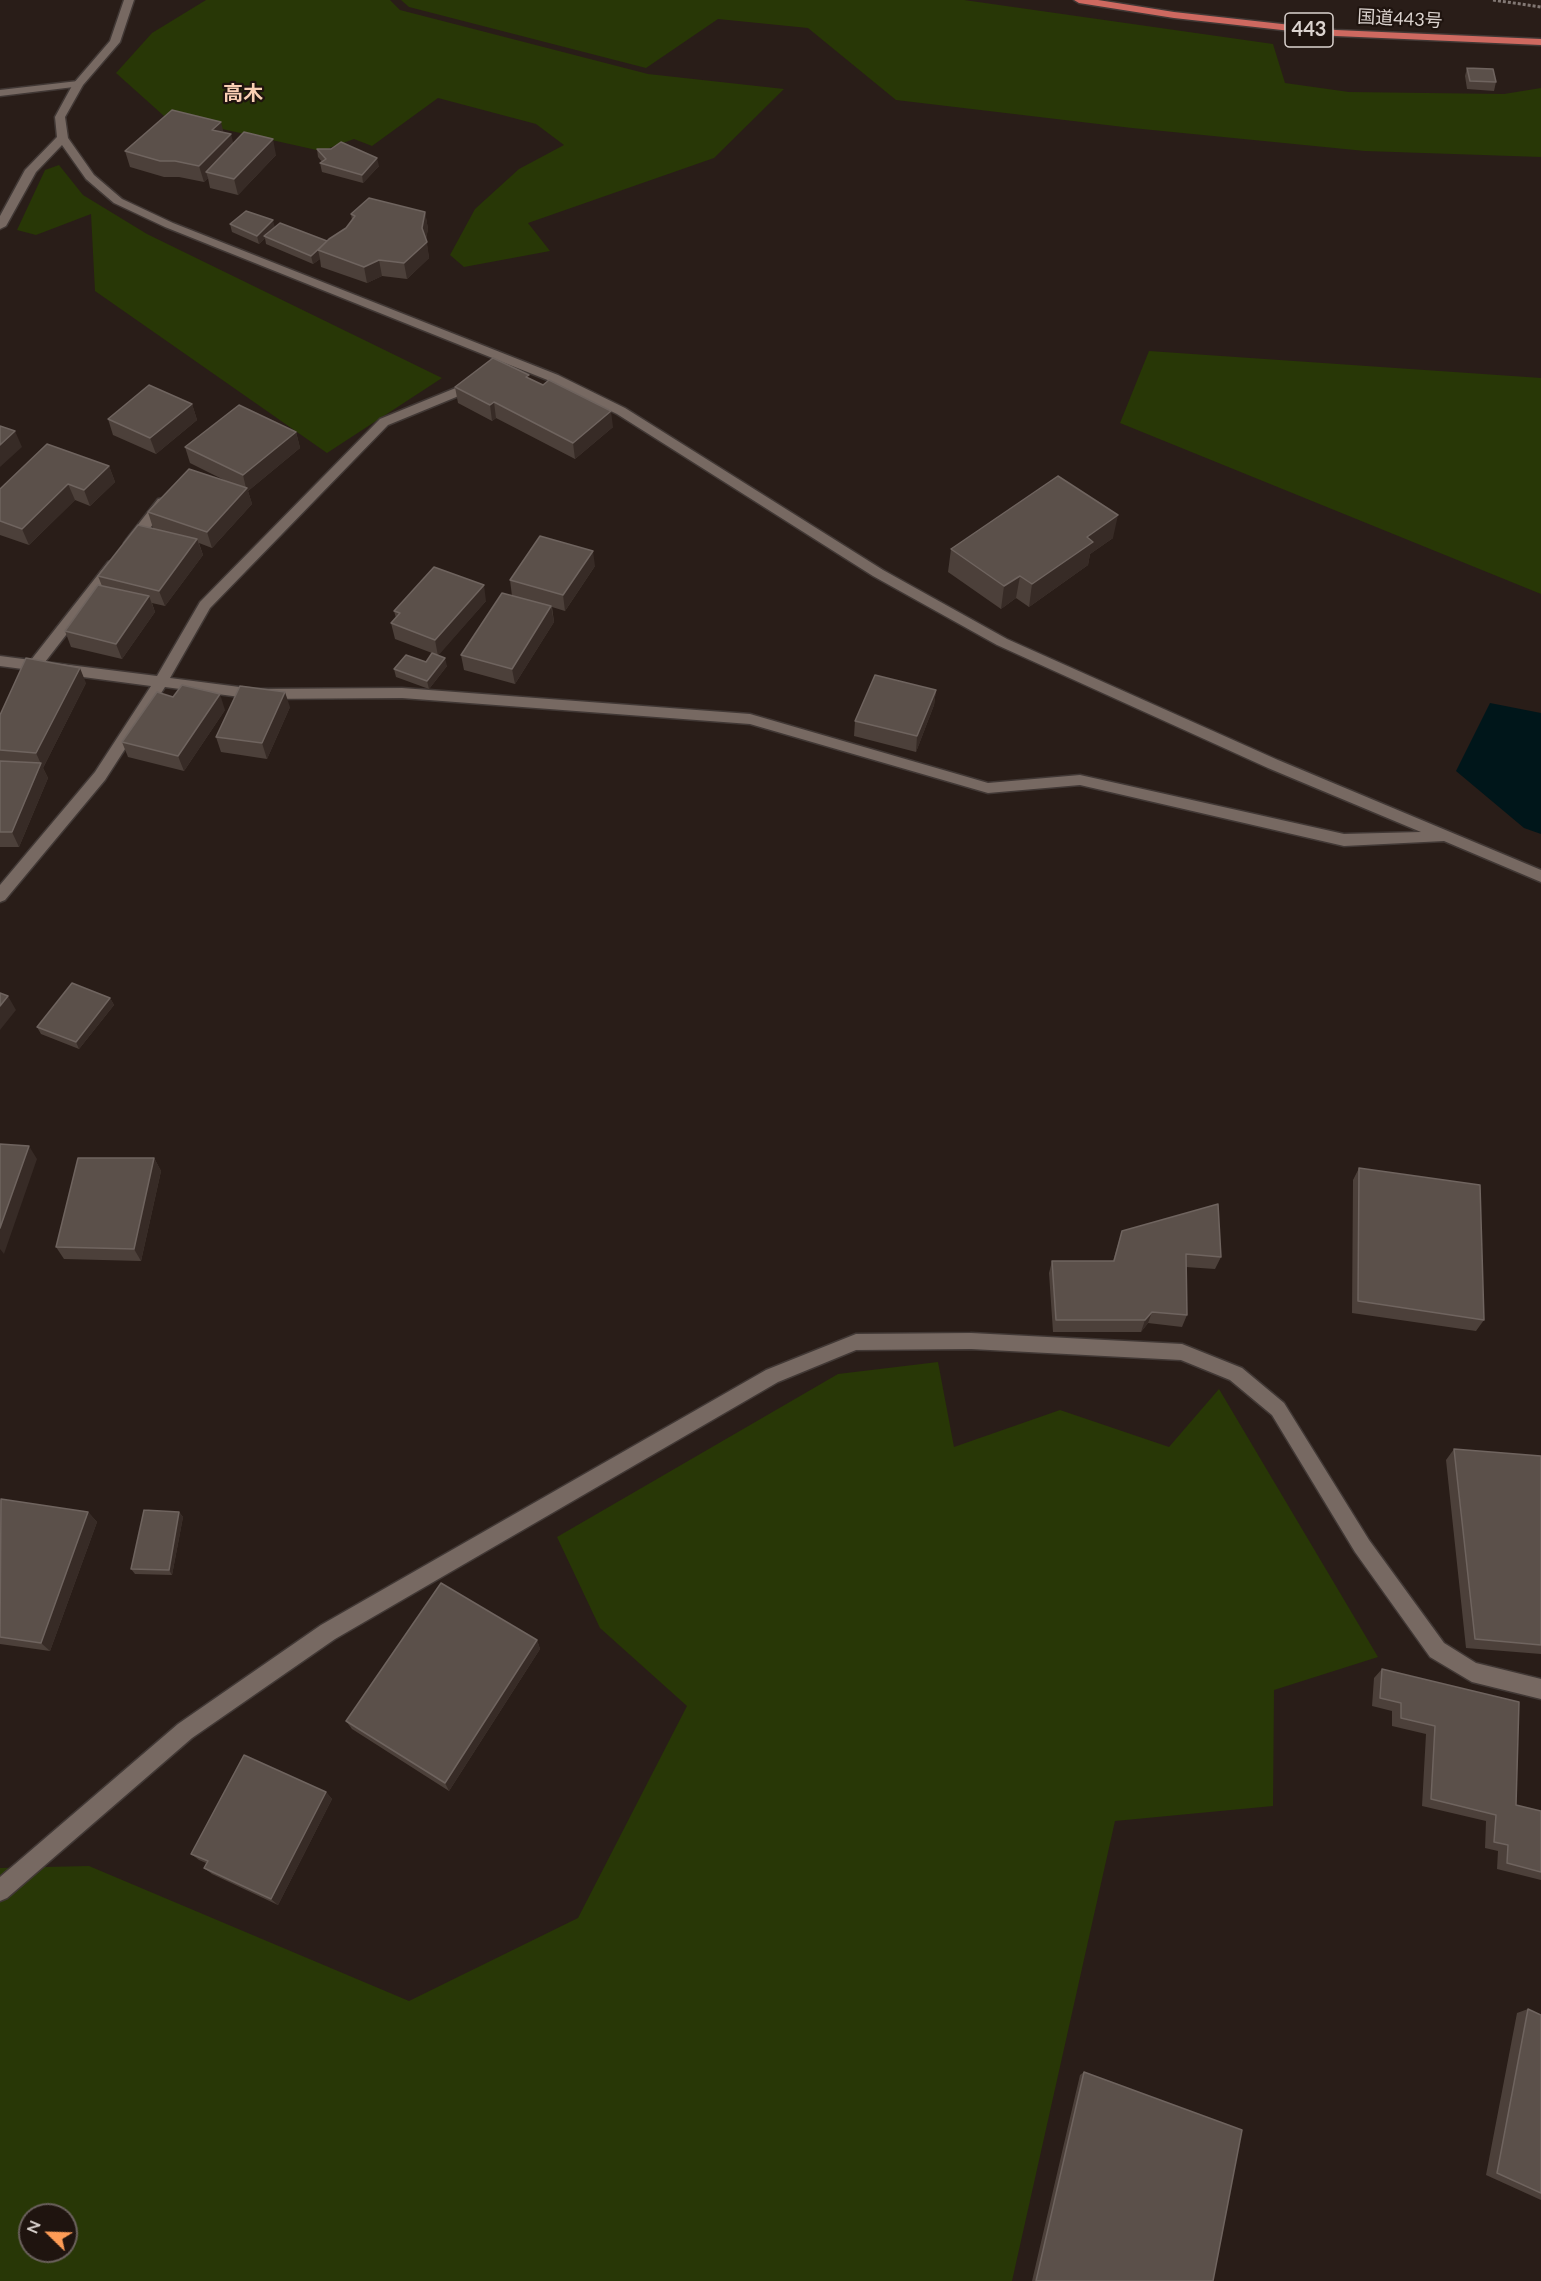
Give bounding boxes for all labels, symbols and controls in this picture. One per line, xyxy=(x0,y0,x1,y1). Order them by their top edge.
street label: 国道443号 xyxy=(1357,6,1443,32)
road number: 443 xyxy=(1285,13,1333,47)
district label: 高木 xyxy=(223,82,263,106)
north arrow xyxy=(18,2203,78,2263)
text: N xyxy=(22,2217,44,2236)

